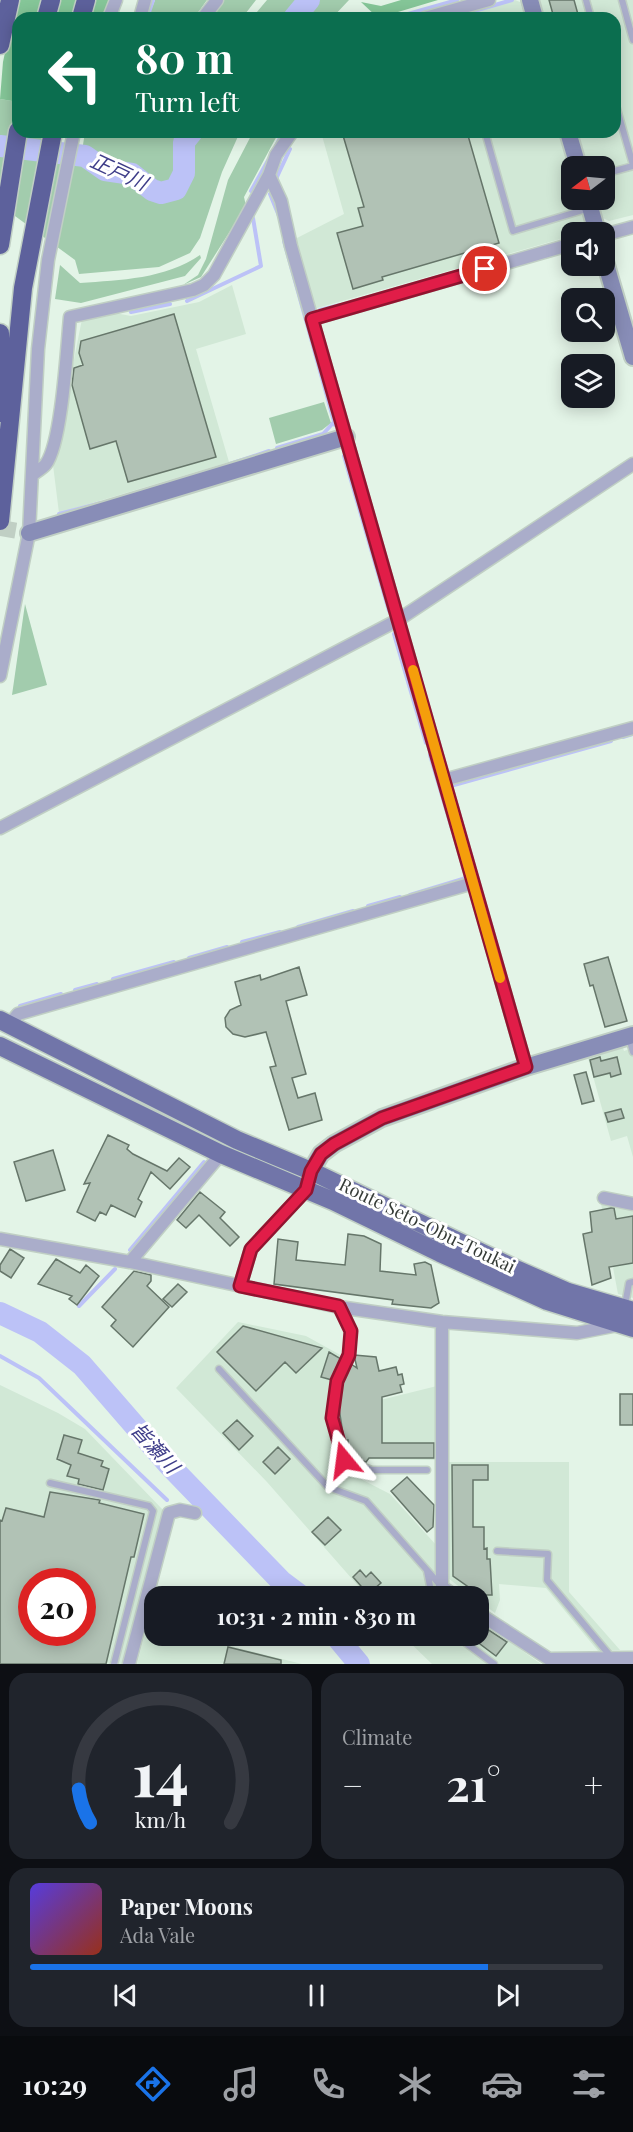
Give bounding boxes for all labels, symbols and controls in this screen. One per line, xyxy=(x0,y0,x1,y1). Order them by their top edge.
text: 80 m xyxy=(135,29,233,85)
icon: left xyxy=(36,36,114,114)
text: Turn left xyxy=(135,83,239,119)
water label: 正戸川 xyxy=(87,146,154,196)
north arrow xyxy=(561,156,615,210)
map controls xyxy=(561,156,615,408)
button: sound xyxy=(561,222,615,276)
pin xyxy=(459,243,510,294)
icon: arrive xyxy=(468,252,501,285)
button: search xyxy=(561,288,615,342)
button: layers xyxy=(561,354,615,408)
street label: Route Seto-Obu-Toukai xyxy=(335,1172,520,1278)
water label: 皆瀬川 xyxy=(126,1416,188,1480)
position arrow xyxy=(312,1428,376,1492)
speed limit sign: 20 xyxy=(18,1568,96,1646)
text: 10:31 · 2 min · 830 m xyxy=(217,1601,416,1631)
text: Climate xyxy=(342,1723,412,1750)
text: 14 xyxy=(132,1729,189,1813)
text: 21° xyxy=(446,1753,501,1813)
text: − xyxy=(342,1762,363,1806)
text: + xyxy=(584,1762,603,1806)
text: km/h xyxy=(135,1805,187,1833)
text: Paper Moons xyxy=(120,1891,253,1921)
text: Ada Vale xyxy=(120,1921,195,1948)
icon: previous xyxy=(109,1979,142,2012)
icon: pause xyxy=(300,1979,333,2012)
icon: next xyxy=(491,1979,524,2012)
icon: directions xyxy=(132,2063,174,2105)
icon: music xyxy=(220,2063,262,2105)
icon: phone xyxy=(307,2063,349,2105)
icon: climate xyxy=(394,2063,436,2105)
icon: car xyxy=(481,2063,523,2105)
icon: filters xyxy=(568,2063,610,2105)
text: 10:29 xyxy=(23,2066,87,2102)

